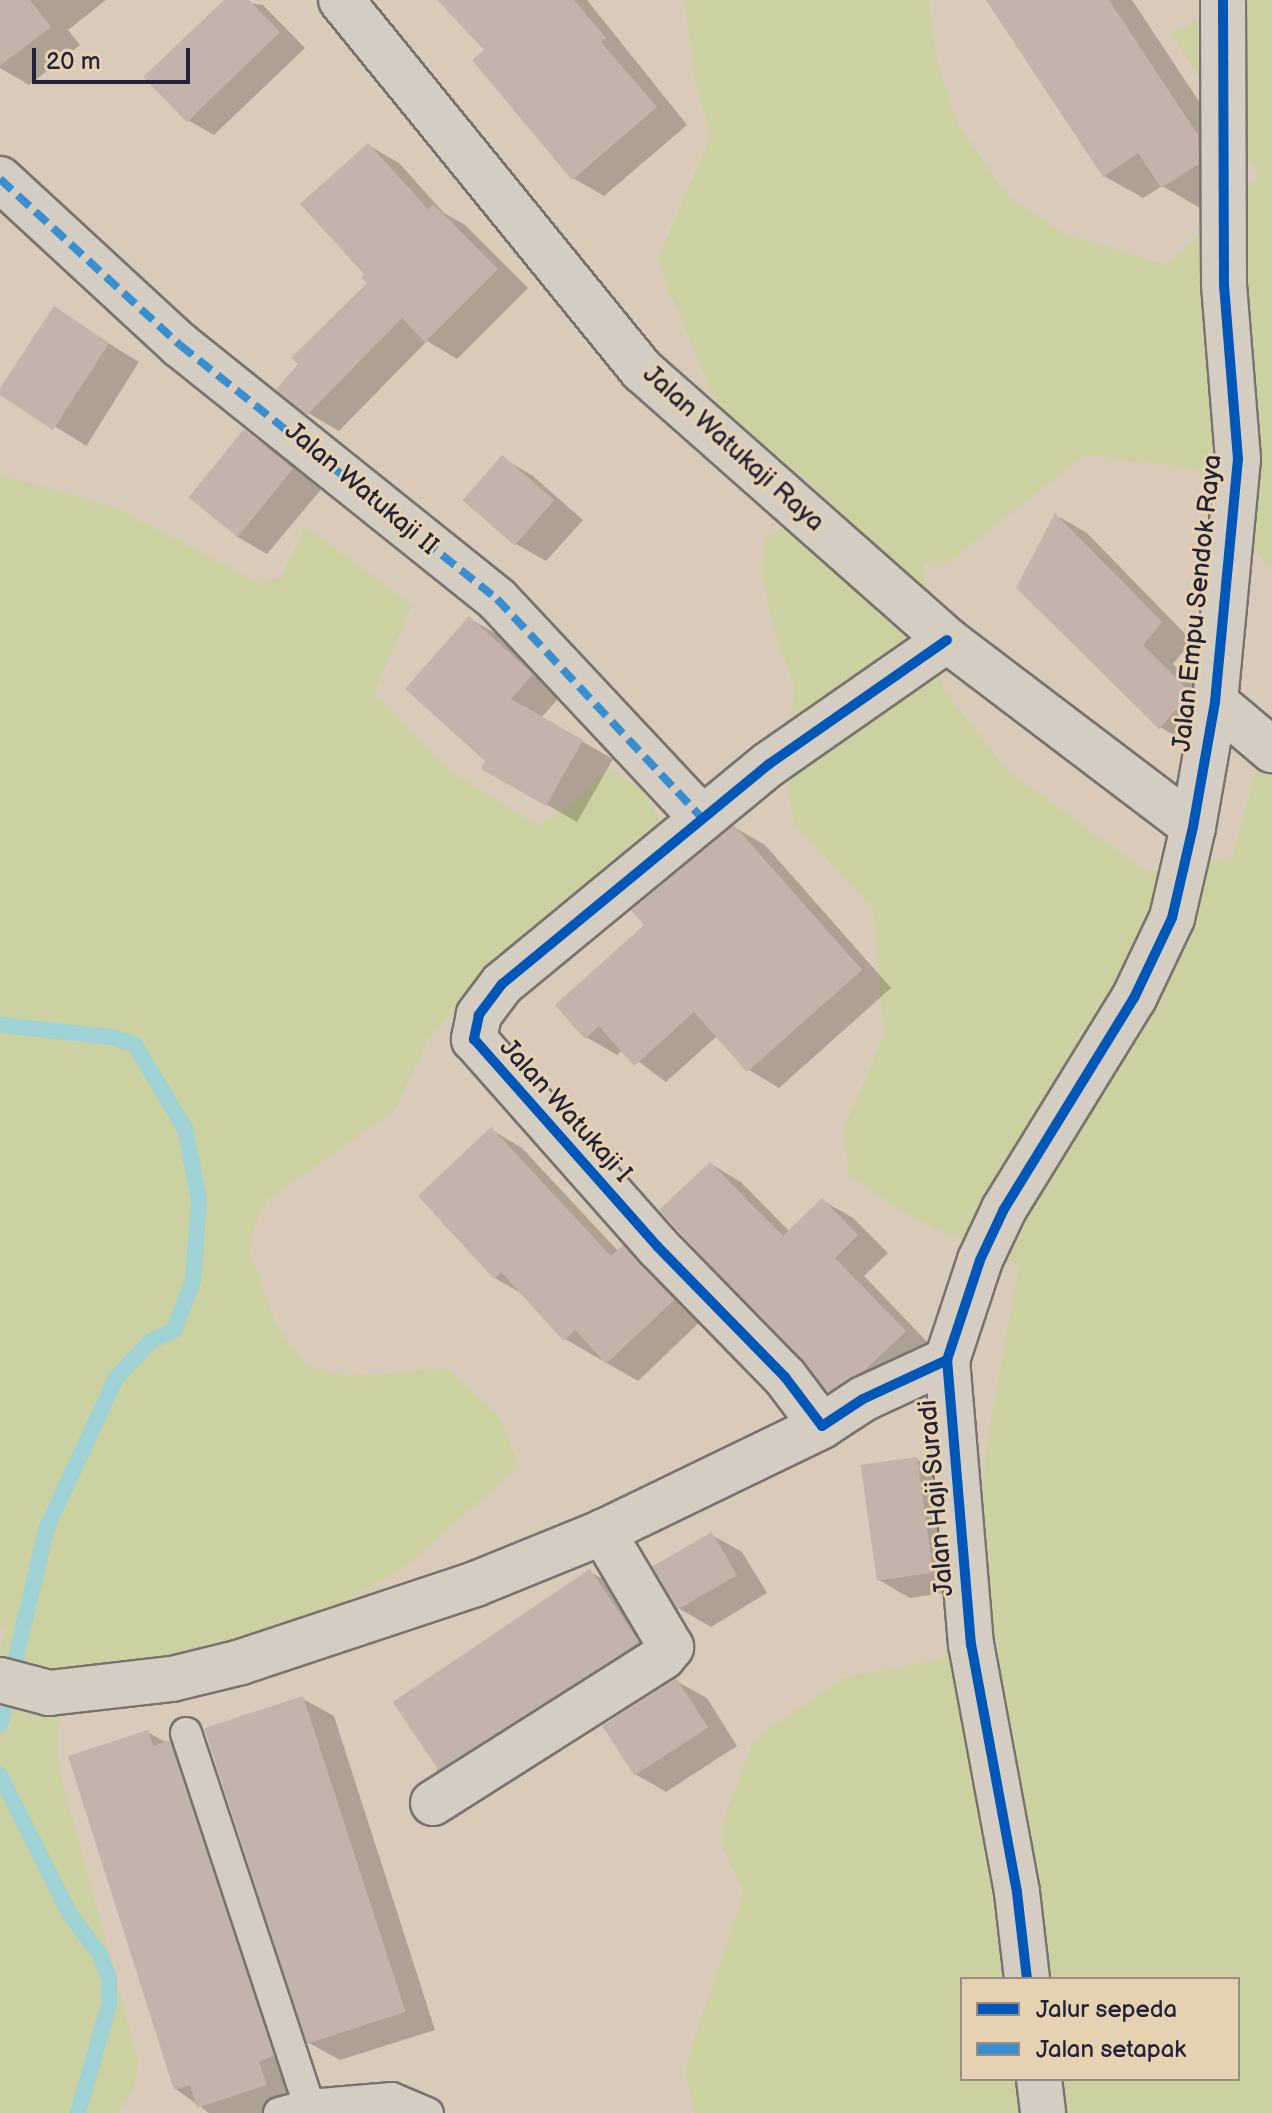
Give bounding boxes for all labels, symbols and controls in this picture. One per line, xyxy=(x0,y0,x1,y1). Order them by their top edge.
scale bar xyxy=(36,32,194,82)
text: 20 m xyxy=(46,47,101,76)
street label: Jalan Watukaji Raya xyxy=(635,359,831,539)
street label: Jalan Watukaji II xyxy=(278,416,444,562)
street label: Jalan Empu Sendok Raya xyxy=(1167,453,1229,753)
street label: Jalan Watukaji I xyxy=(492,1032,638,1190)
street label: Jalan Haji Suradi xyxy=(913,1398,961,1598)
legend xyxy=(960,1977,1240,2081)
text: Jalur sepeda xyxy=(1036,1995,1177,2024)
text: Jalan setapak xyxy=(1036,2035,1186,2064)

